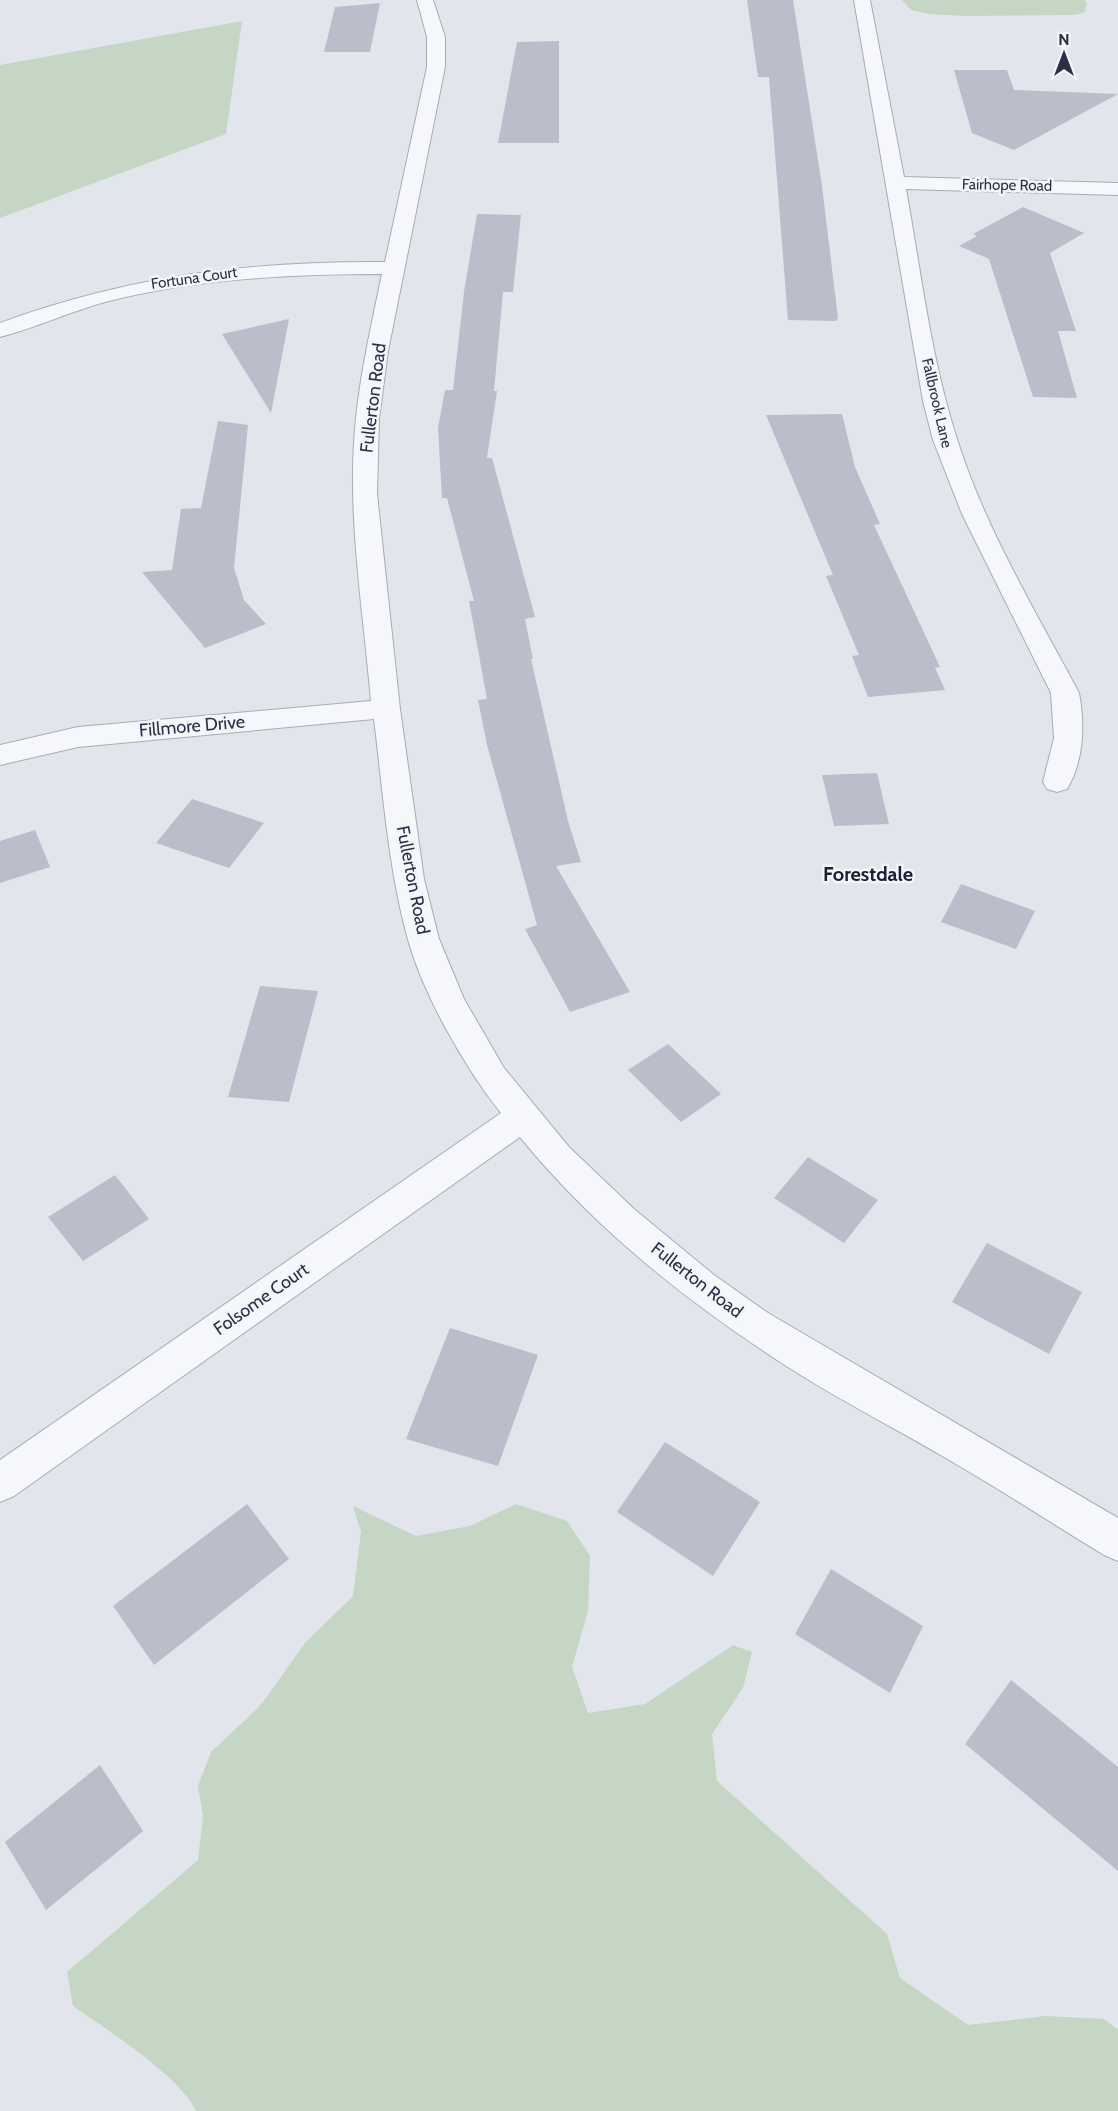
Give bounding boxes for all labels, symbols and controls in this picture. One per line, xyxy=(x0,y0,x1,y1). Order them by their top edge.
north arrow xyxy=(1034,24,1094,84)
text: N xyxy=(1058,30,1070,49)
street label: Fairhope Road xyxy=(962,175,1052,195)
street label: Fortuna Court xyxy=(150,263,238,293)
street label: Fullerton Road xyxy=(355,342,391,454)
street label: Fallbrook Lane xyxy=(918,356,956,450)
street label: Fillmore Drive xyxy=(138,710,246,742)
street label: Fullerton Road xyxy=(392,824,434,936)
district label: Forestdale xyxy=(823,862,913,886)
street label: Fullerton Road xyxy=(647,1237,747,1323)
street label: Folsome Court xyxy=(209,1258,313,1340)

